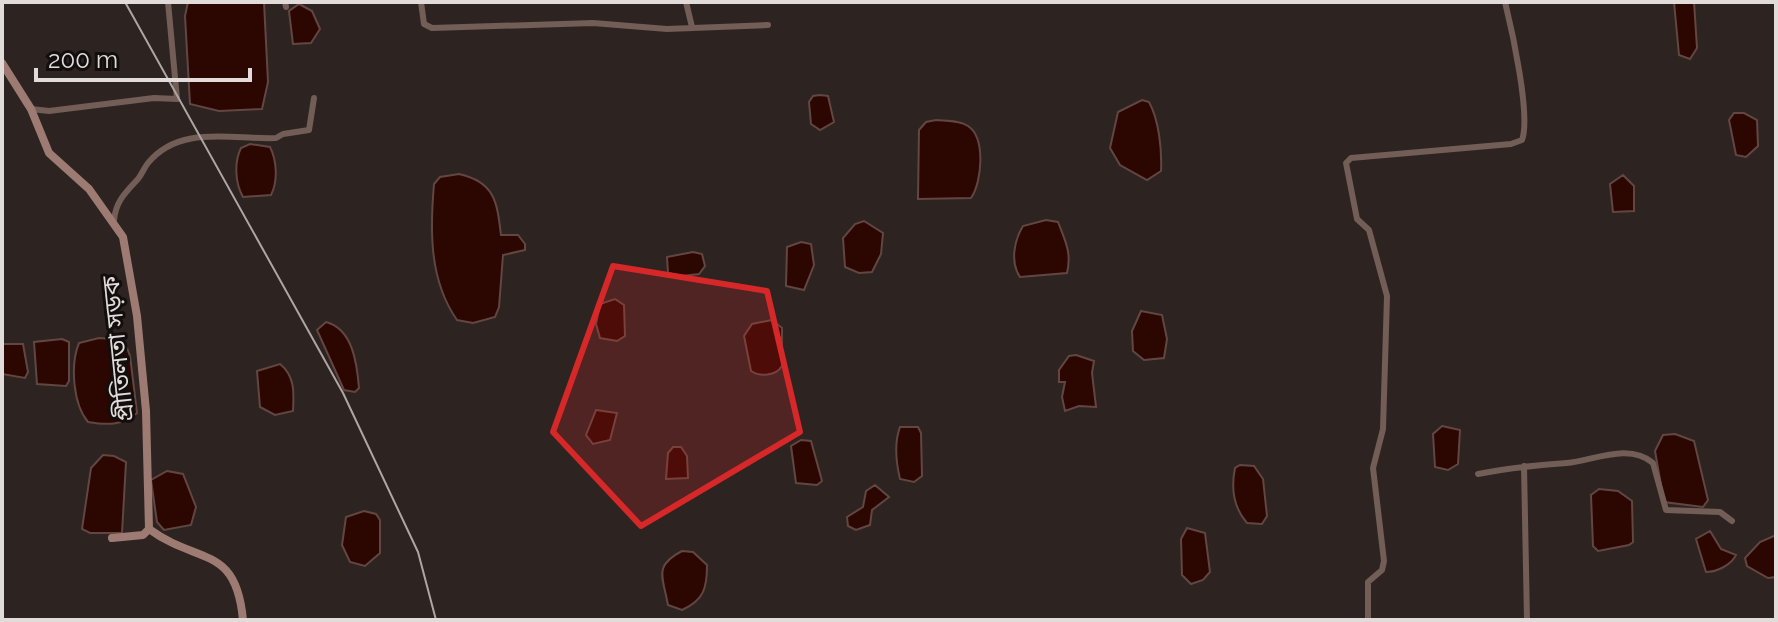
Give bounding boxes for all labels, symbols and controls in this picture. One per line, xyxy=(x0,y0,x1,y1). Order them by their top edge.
scale bar xyxy=(36,32,250,82)
text: 200 m xyxy=(48,45,118,74)
street label: প্রীতিলতা সড়ক xyxy=(95,274,140,423)

